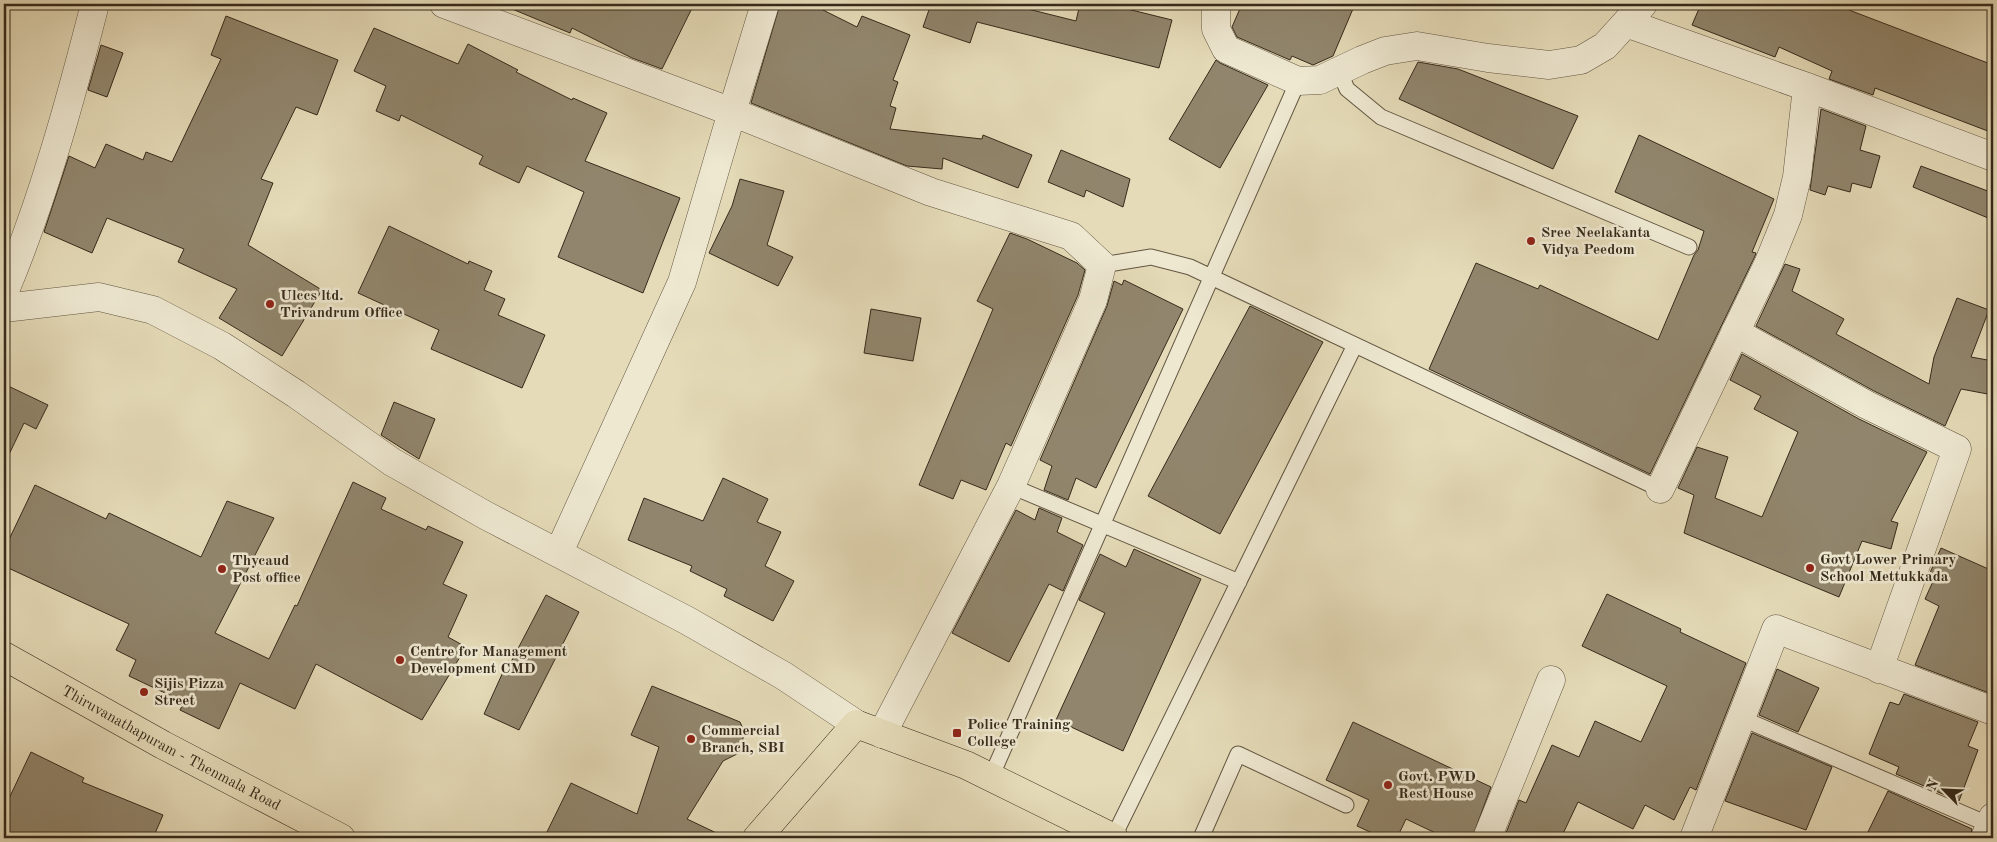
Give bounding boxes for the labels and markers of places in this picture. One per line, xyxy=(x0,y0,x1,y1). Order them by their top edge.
place label: Sree Neelakanta Vidya Peedom xyxy=(1541,226,1651,258)
marker: Sree Neelakanta Vidya Peedom xyxy=(1525,235,1537,247)
place label: Ulccs ltd. Trivandrum Office xyxy=(280,289,402,321)
marker: Ulccs ltd. Trivandrum Office xyxy=(264,298,276,310)
place label: Govt Lower Primary School Mettukkada xyxy=(1820,553,1957,585)
place label: Thycaud Post office xyxy=(232,554,301,586)
marker: Govt Lower Primary School Mettukkada xyxy=(1804,562,1816,574)
marker: Thycaud Post office xyxy=(216,563,228,575)
place label: Centre for Management Development CMD xyxy=(410,645,568,677)
marker: Centre for Management Development CMD xyxy=(394,654,406,666)
place label: Sijis Pizza Street xyxy=(154,677,224,709)
marker: Sijis Pizza Street xyxy=(138,686,150,698)
place label: Police Training College xyxy=(967,718,1071,750)
place label: Commercial Branch, SBI xyxy=(701,724,785,756)
marker: Police Training College xyxy=(951,727,963,739)
marker: Commercial Branch, SBI xyxy=(685,733,697,745)
place label: Govt. PWD Rest House xyxy=(1398,770,1476,802)
marker: Govt. PWD Rest House xyxy=(1382,779,1394,791)

